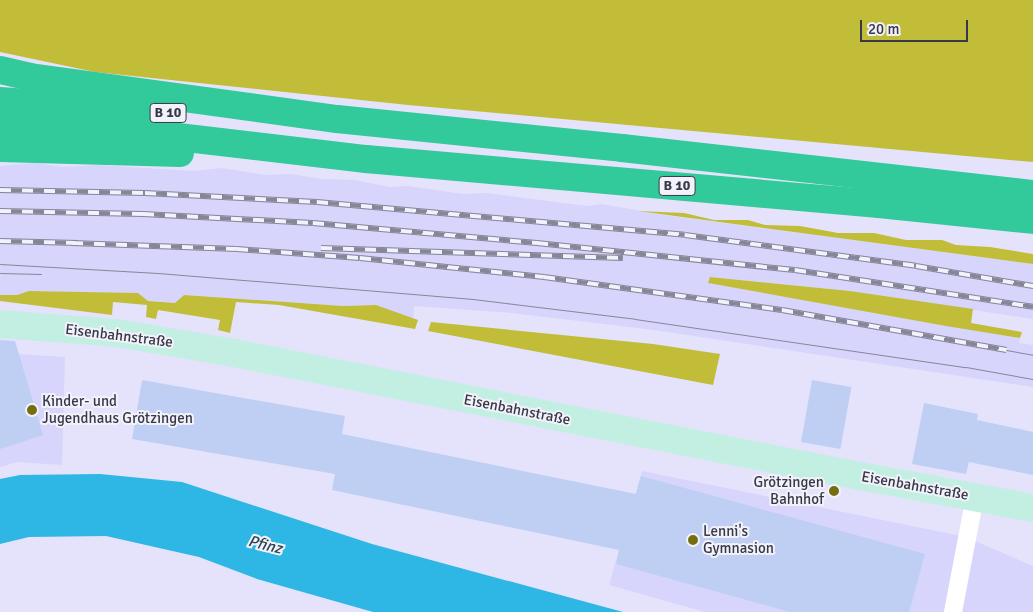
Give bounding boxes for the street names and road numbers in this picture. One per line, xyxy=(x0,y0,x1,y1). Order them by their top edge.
road number: B 10 xyxy=(149,102,187,125)
road number: B 10 xyxy=(658,175,696,198)
street label: Eisenbahnstraße xyxy=(64,320,174,352)
street label: Eisenbahnstraße xyxy=(462,391,572,429)
street label: Eisenbahnstraße xyxy=(860,468,970,504)

